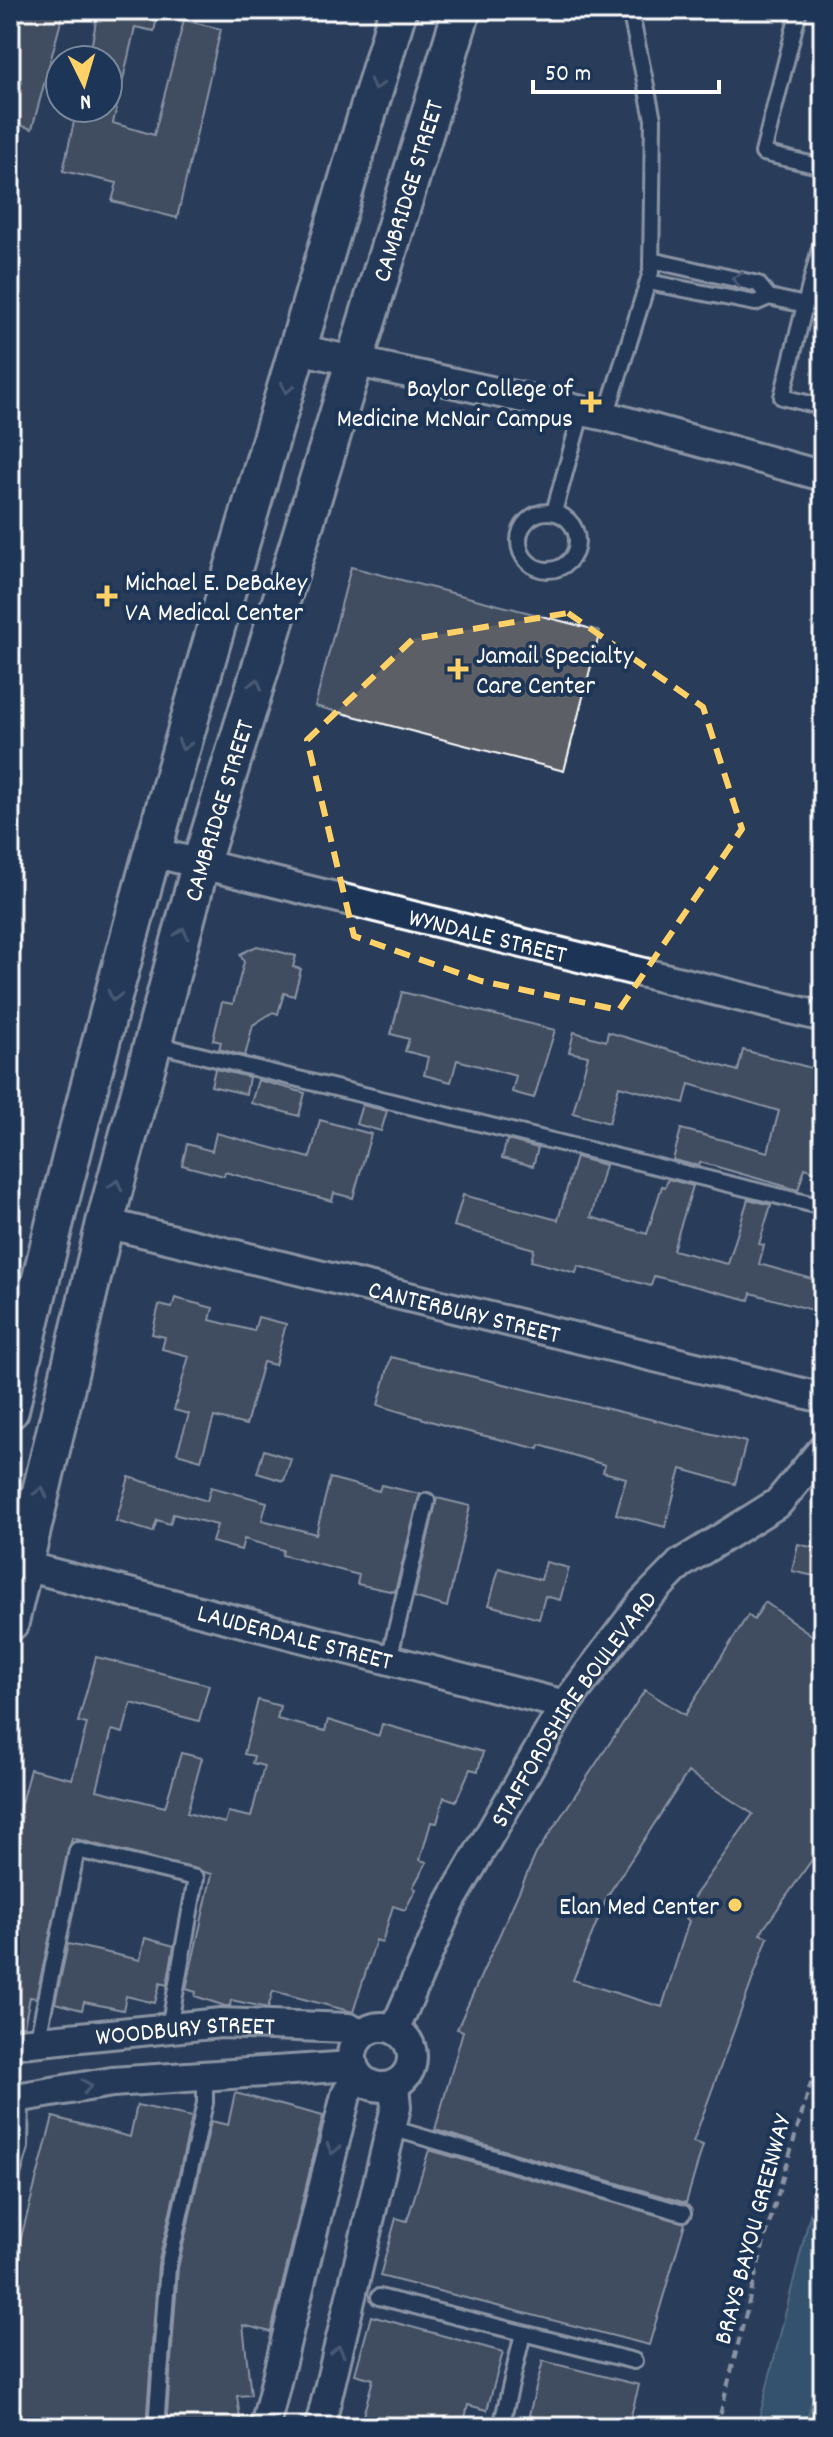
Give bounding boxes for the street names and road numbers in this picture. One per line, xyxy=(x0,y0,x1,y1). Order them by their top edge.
street label: CAMBRIDGE STREET xyxy=(365,96,456,287)
street label: CAMBRIDGE STREET xyxy=(176,715,266,906)
street label: WYNDALE STREET xyxy=(404,901,571,975)
street label: CANTERBURY STREET xyxy=(364,1273,564,1355)
street label: STAFFORDSHIRE BOULEVARD xyxy=(483,1583,667,1835)
street label: LAUDERDALE STREET xyxy=(193,1596,396,1682)
street label: WOODBURY STREET xyxy=(94,2008,276,2057)
street label: BRAYS BAYOU GREENWAY xyxy=(706,2109,803,2349)

